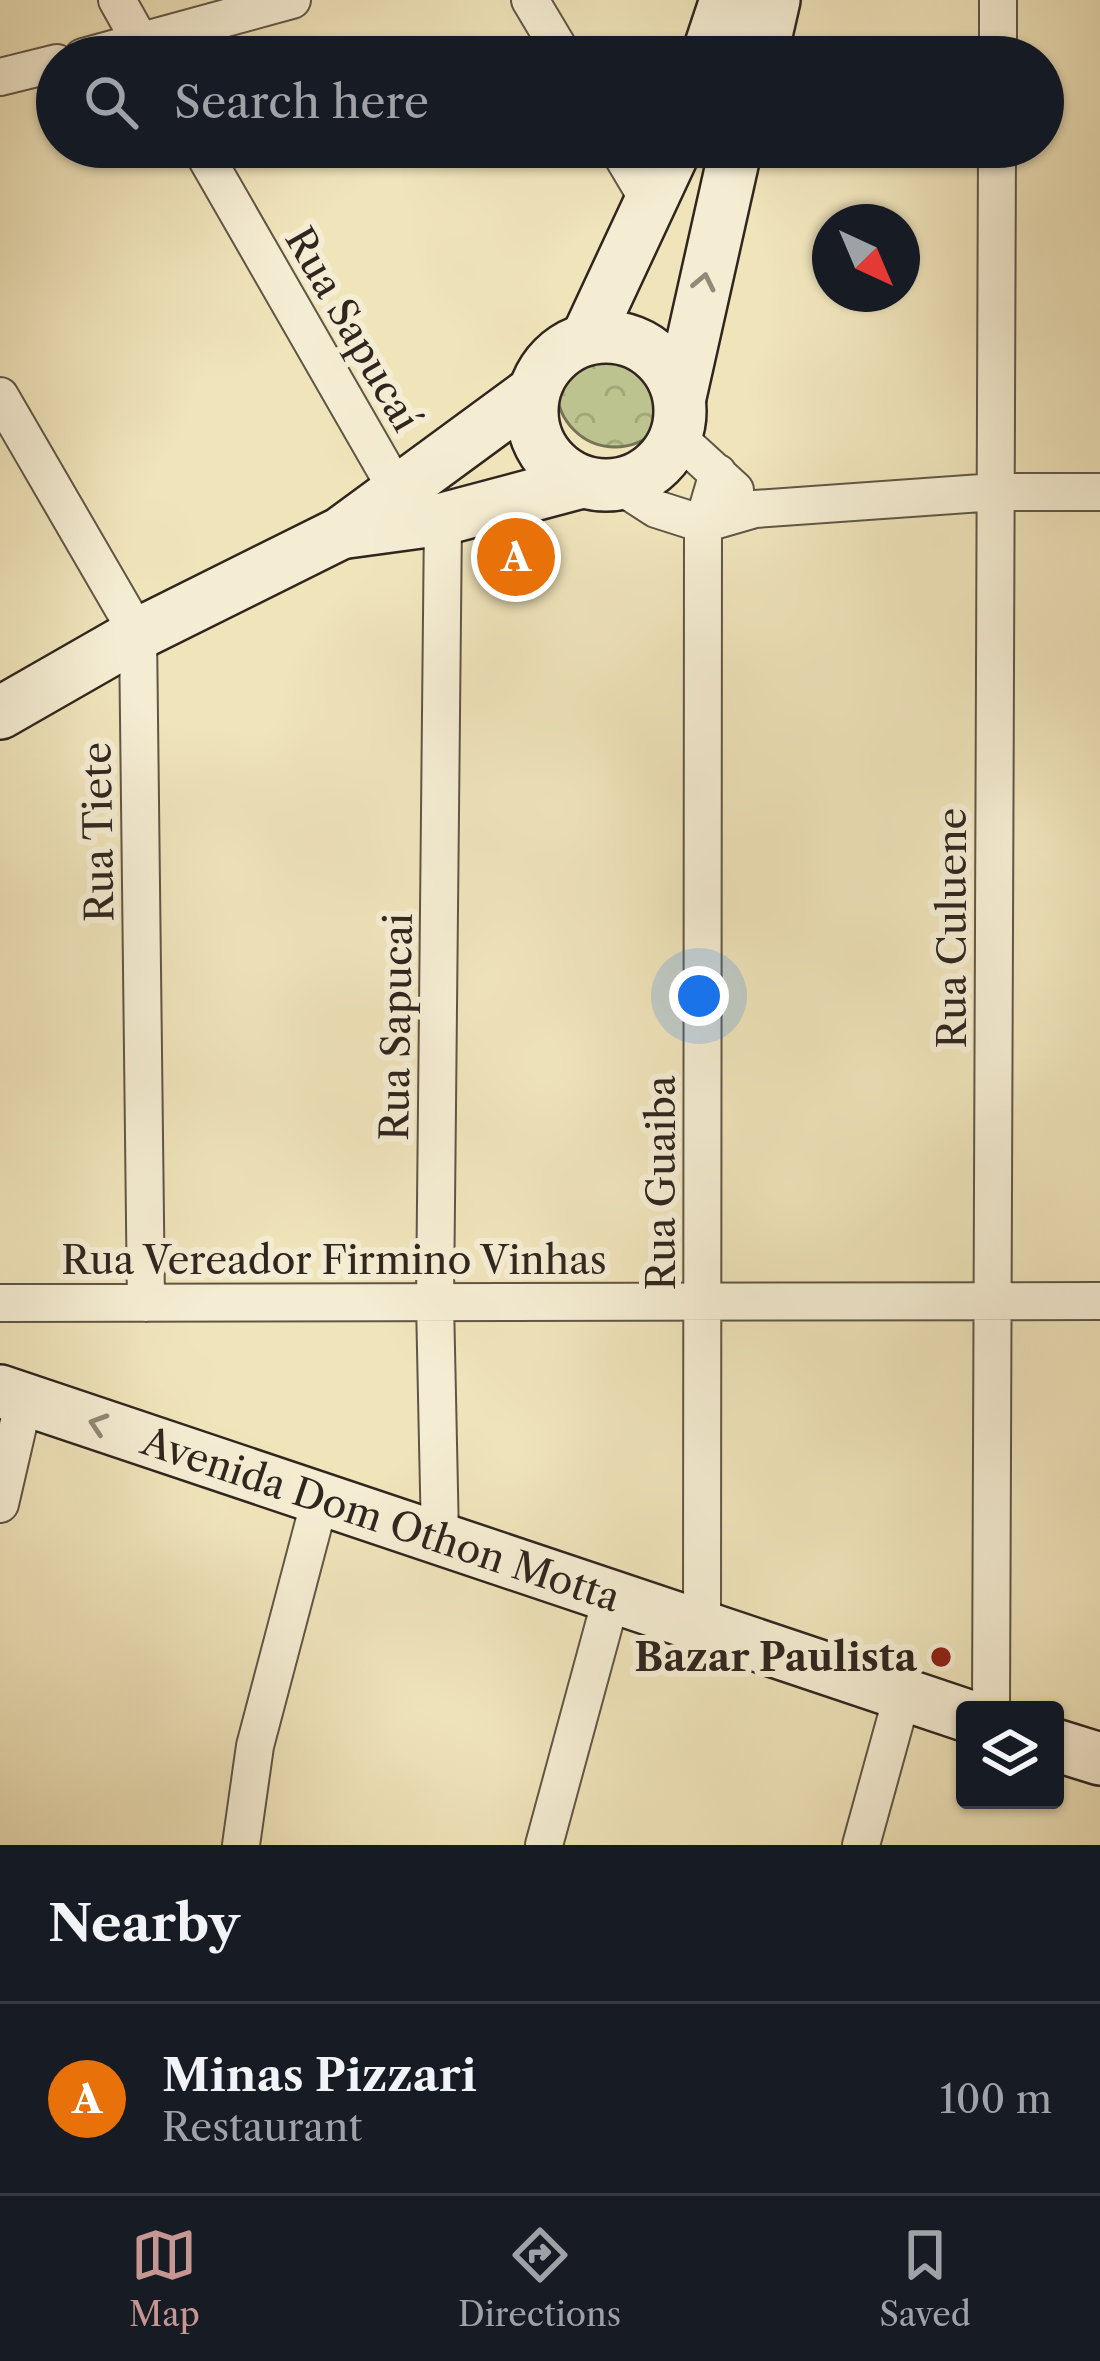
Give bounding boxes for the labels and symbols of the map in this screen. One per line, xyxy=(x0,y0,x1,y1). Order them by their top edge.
north arrow xyxy=(812,204,920,312)
street label: Rua Sapucaí xyxy=(275,218,431,440)
one-way arrow xyxy=(690,273,715,293)
pin: A xyxy=(477,512,555,602)
street label: Rua Tiete xyxy=(72,742,124,922)
street label: Rua Culuene xyxy=(928,808,976,1048)
street label: Rua Sapucai xyxy=(370,913,422,1141)
your location xyxy=(669,966,729,1026)
street label: Rua Guaiba xyxy=(637,1075,685,1291)
street label: Rua Vereador Firmino Vinhas xyxy=(61,1236,607,1284)
one-way arrow xyxy=(88,1413,109,1438)
street label: Avenida Dom Othon Motta xyxy=(135,1416,627,1622)
place label: Bazar Paulista xyxy=(634,1633,917,1681)
marker: Bazar Paulista xyxy=(928,1644,954,1670)

